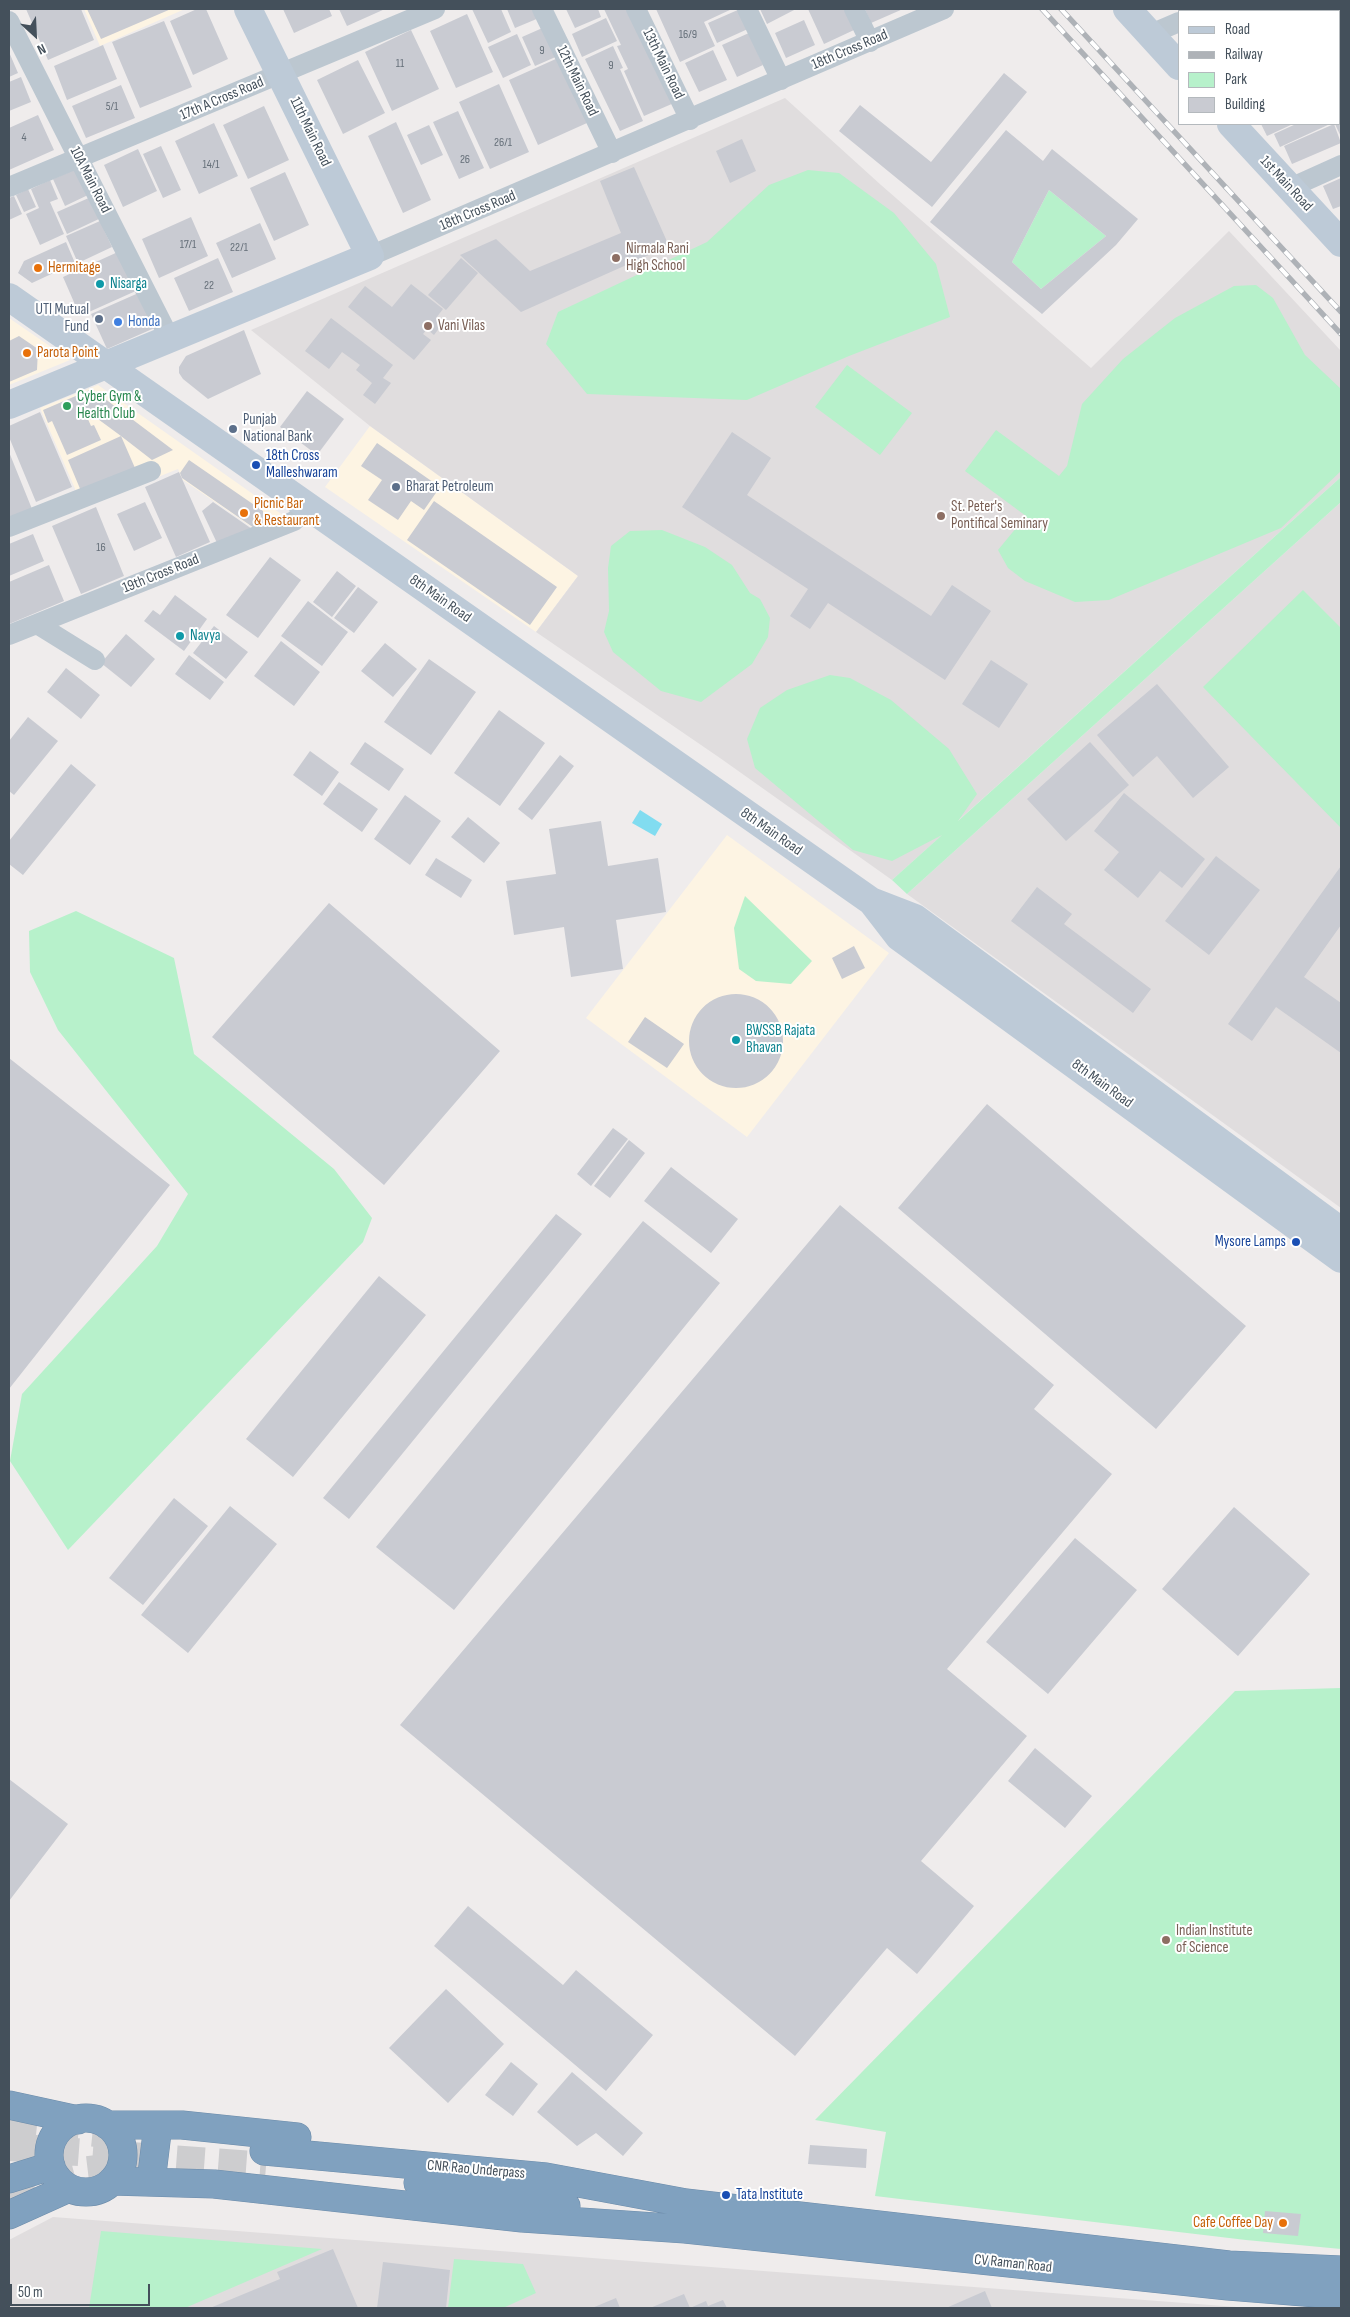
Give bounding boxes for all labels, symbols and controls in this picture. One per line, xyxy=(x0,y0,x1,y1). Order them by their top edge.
north arrow xyxy=(10,10,60,60)
legend xyxy=(1178,10,1340,125)
text: Road xyxy=(1225,20,1250,39)
street label: 13th Main Road xyxy=(638,26,688,102)
street label: 18th Cross Road xyxy=(809,26,891,74)
house number: 16/9 xyxy=(679,28,697,42)
text: N xyxy=(35,40,49,58)
street label: 12th Main Road xyxy=(552,43,602,119)
house number: 9 xyxy=(539,44,545,58)
text: Railway xyxy=(1225,45,1263,64)
house number: 11 xyxy=(396,57,404,71)
house number: 9 xyxy=(608,59,614,73)
text: Park xyxy=(1225,70,1247,89)
street label: 17th A Cross Road xyxy=(178,73,266,125)
street label: 11th Main Road xyxy=(285,94,335,170)
text: Building xyxy=(1225,95,1265,114)
house number: 5/1 xyxy=(106,100,118,114)
house number: 4 xyxy=(21,131,27,145)
house number: 26/1 xyxy=(494,136,512,150)
street label: 10A Main Road xyxy=(66,144,114,216)
house number: 26 xyxy=(460,153,470,167)
street label: 1st Main Road xyxy=(1256,153,1316,215)
house number: 14/1 xyxy=(203,158,219,172)
street label: 18th Cross Road xyxy=(437,187,519,235)
house number: 17/1 xyxy=(180,238,196,252)
place label: Nirmala Rani High School xyxy=(626,240,689,275)
house number: 22/1 xyxy=(230,241,248,255)
marker: Nirmala Rani High School xyxy=(610,252,622,264)
place label: Hermitage xyxy=(48,259,101,277)
marker: Hermitage xyxy=(32,262,44,274)
place label: Nisarga xyxy=(110,275,147,293)
marker: Nisarga xyxy=(94,278,106,290)
house number: 22 xyxy=(204,279,214,293)
place label: UTI Mutual Fund xyxy=(35,301,89,336)
marker: UTI Mutual Fund xyxy=(93,313,105,325)
place label: Honda xyxy=(128,313,160,331)
marker: Honda xyxy=(112,316,124,328)
place label: Vani Vilas xyxy=(438,317,485,335)
marker: Vani Vilas xyxy=(422,320,434,332)
place label: Parota Point xyxy=(37,344,98,362)
marker: Parota Point xyxy=(21,347,33,359)
place label: Cyber Gym & Health Club xyxy=(77,388,142,423)
marker: Cyber Gym & Health Club xyxy=(61,400,73,412)
place label: Punjab National Bank xyxy=(243,411,312,446)
marker: Punjab National Bank xyxy=(227,423,239,435)
place label: 18th Cross Malleshwaram xyxy=(266,447,338,482)
marker: 18th Cross Malleshwaram xyxy=(250,459,262,471)
place label: Bharat Petroleum xyxy=(406,478,494,496)
marker: Bharat Petroleum xyxy=(390,481,402,493)
place label: Picnic Bar & Restaurant xyxy=(254,495,320,530)
place label: St. Peter's Pontifical Seminary xyxy=(951,498,1048,533)
marker: Picnic Bar & Restaurant xyxy=(238,507,250,519)
marker: St. Peter's Pontifical Seminary xyxy=(935,510,947,522)
house number: 16 xyxy=(96,541,106,555)
street label: 19th Cross Road xyxy=(120,551,202,597)
street label: 8th Main Road xyxy=(406,571,474,627)
place label: Navya xyxy=(190,627,220,645)
marker: Navya xyxy=(174,630,186,642)
street label: 8th Main Road xyxy=(737,804,805,860)
place label: BWSSB Rajata Bhavan xyxy=(746,1022,815,1057)
marker: BWSSB Rajata Bhavan xyxy=(730,1034,742,1046)
street label: 8th Main Road xyxy=(1068,1056,1136,1112)
place label: Mysore Lamps xyxy=(1215,1233,1286,1251)
marker: Mysore Lamps xyxy=(1290,1236,1302,1248)
place label: Indian Institute of Science xyxy=(1176,1922,1253,1957)
marker: Indian Institute of Science xyxy=(1160,1934,1172,1946)
street label: CNR Rao Underpass xyxy=(426,2157,526,2183)
place label: Tata Institute xyxy=(736,2186,803,2204)
marker: Tata Institute xyxy=(720,2189,732,2201)
place label: Cafe Coffee Day xyxy=(1193,2214,1273,2232)
marker: Cafe Coffee Day xyxy=(1277,2217,1289,2229)
street label: CV Raman Road xyxy=(973,2251,1053,2277)
scale bar xyxy=(12,2274,152,2306)
text: 50 m xyxy=(18,2283,43,2302)

